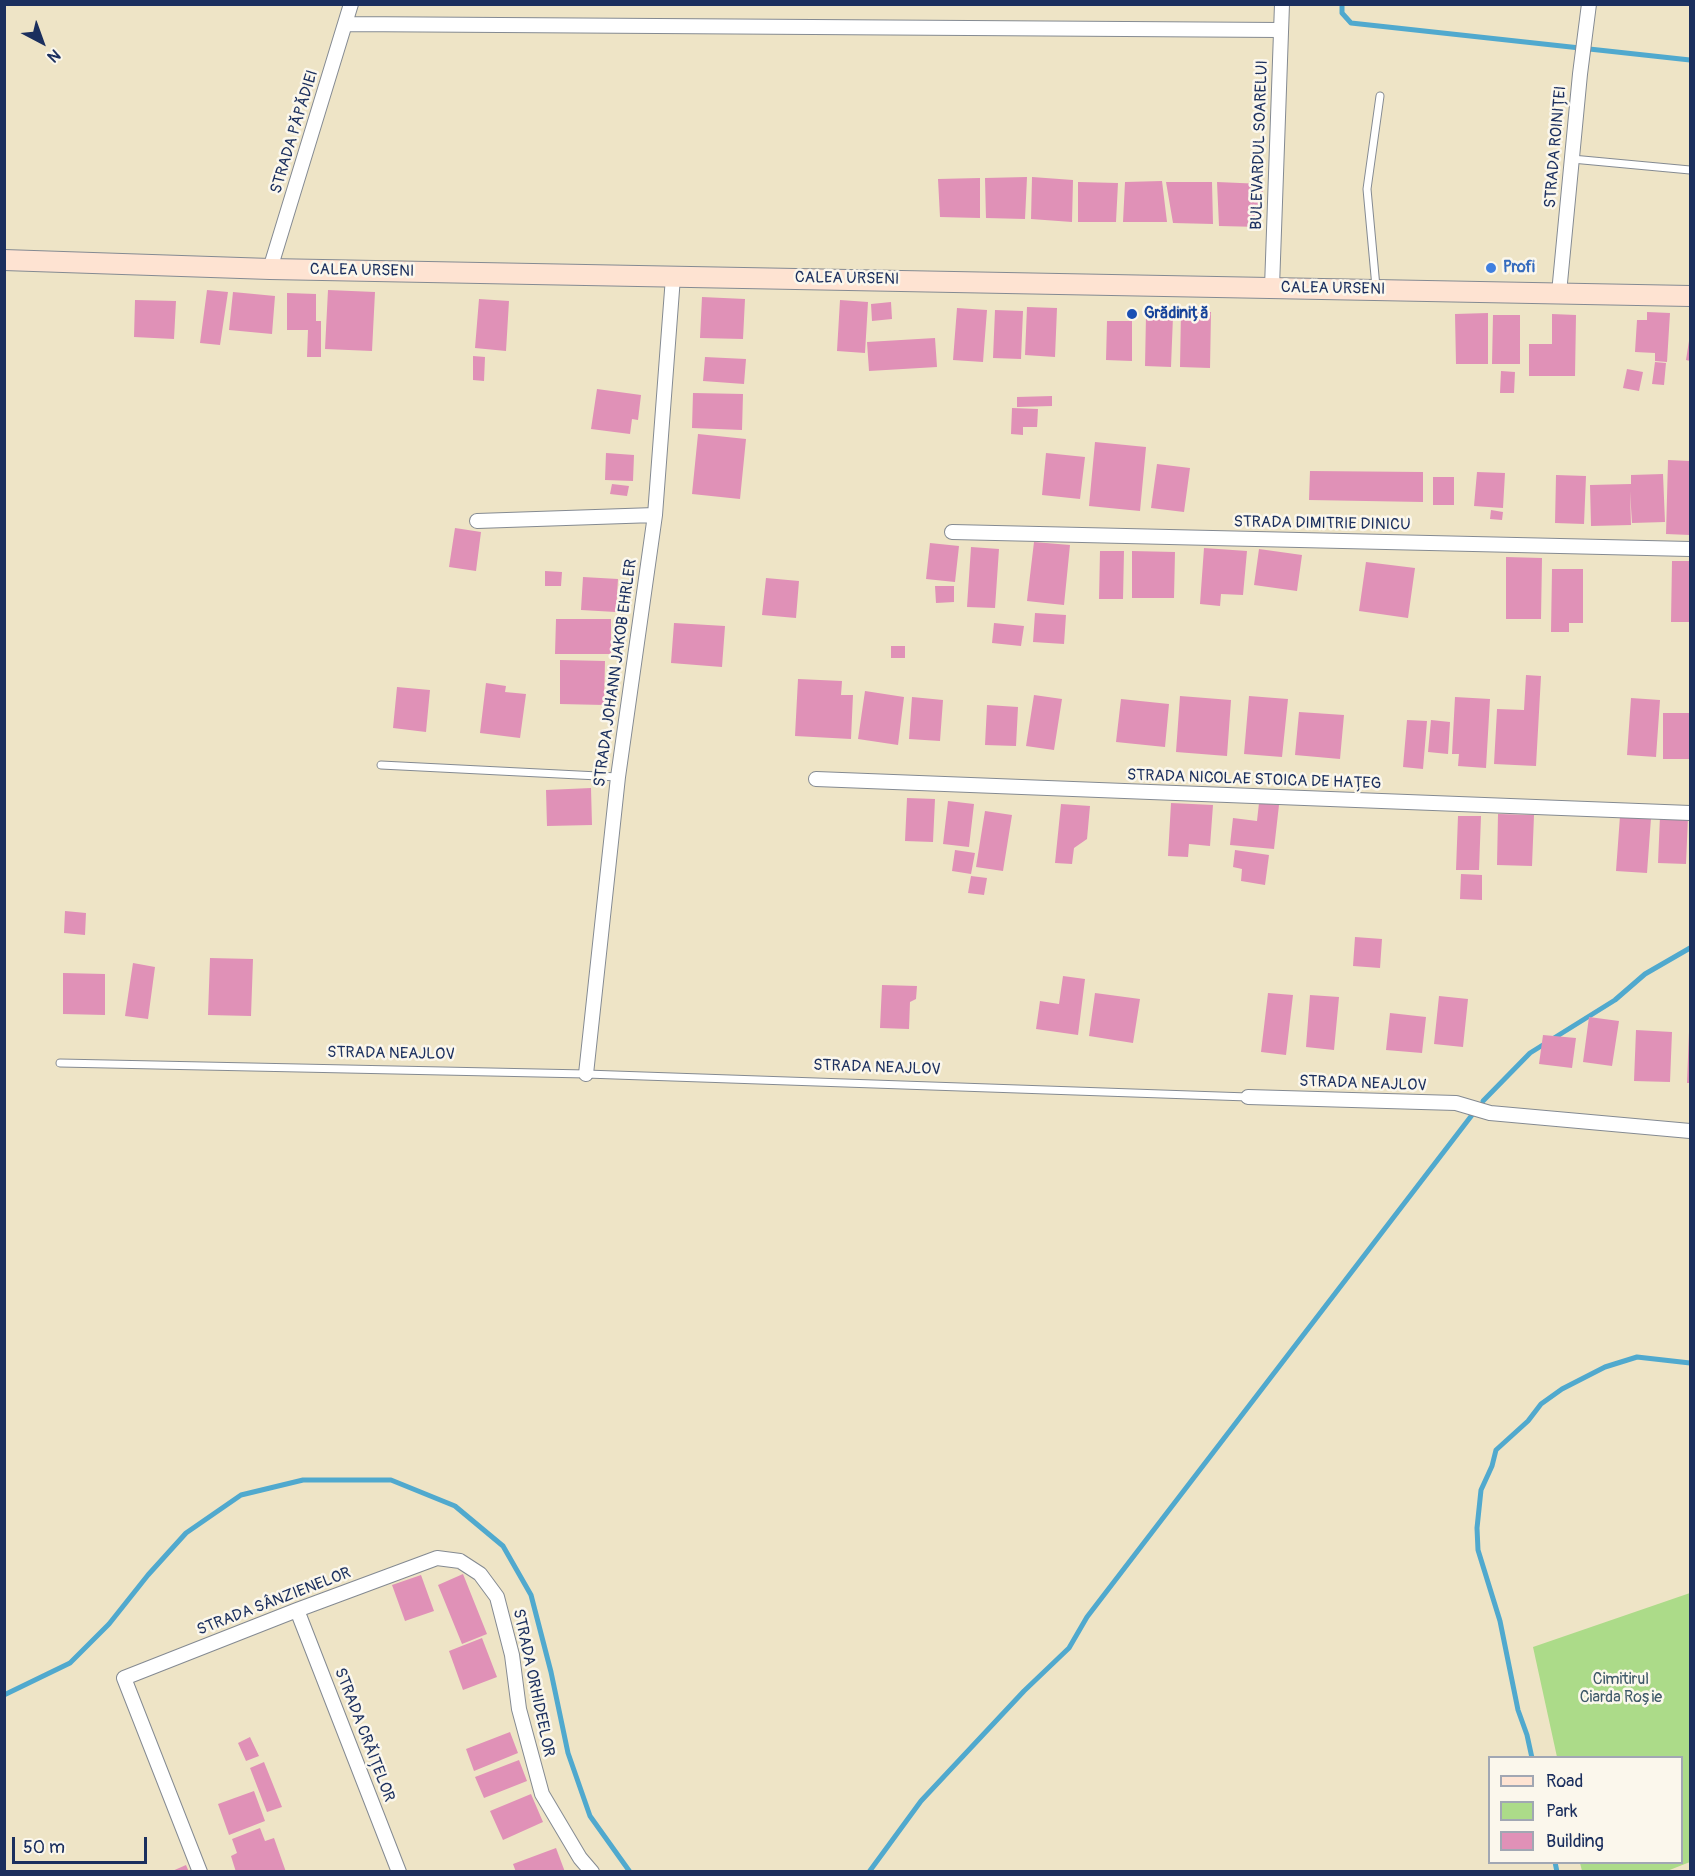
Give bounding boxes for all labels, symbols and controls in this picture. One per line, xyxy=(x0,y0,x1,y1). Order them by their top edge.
north arrow xyxy=(12,12,72,72)
text: N xyxy=(43,44,64,67)
street label: BULEVARDUL SOARELUI xyxy=(1247,60,1273,230)
street label: STRADA PĂPĂDIEI xyxy=(267,68,323,196)
street label: STRADA ROINIȚEI xyxy=(1541,85,1571,209)
place label: Profi xyxy=(1503,258,1535,278)
street label: CALEA URSENI xyxy=(310,260,414,282)
marker: Profi xyxy=(1484,261,1498,275)
street label: CALEA URSENI xyxy=(795,268,899,290)
street label: CALEA URSENI xyxy=(1281,278,1385,300)
place label: Grădiniță xyxy=(1144,304,1209,324)
marker: Grădiniță xyxy=(1125,307,1139,321)
street label: STRADA DIMITRIE DINICU xyxy=(1233,513,1411,535)
street label: STRADA JOHANN JAKOB EHRLER xyxy=(590,558,642,788)
street label: STRADA NICOLAE STOICA DE HAȚEG xyxy=(1126,766,1382,794)
street label: STRADA NEAJLOV xyxy=(327,1043,455,1065)
street label: STRADA NEAJLOV xyxy=(813,1056,941,1080)
street label: STRADA NEAJLOV xyxy=(1299,1072,1427,1096)
street label: STRADA SÂNZIENELOR xyxy=(194,1564,354,1640)
street label: STRADA ORHIDEELOR xyxy=(508,1607,558,1759)
street label: STRADA CRĂIȚELOR xyxy=(330,1665,398,1805)
park label: Cimitirul Ciarda Roșie xyxy=(1580,1670,1662,1708)
legend xyxy=(1488,1756,1683,1864)
text: Road xyxy=(1546,1770,1583,1793)
text: Park xyxy=(1546,1800,1578,1823)
scale bar xyxy=(15,1825,150,1863)
text: Building xyxy=(1546,1830,1604,1853)
text: 50 m xyxy=(23,1836,65,1859)

